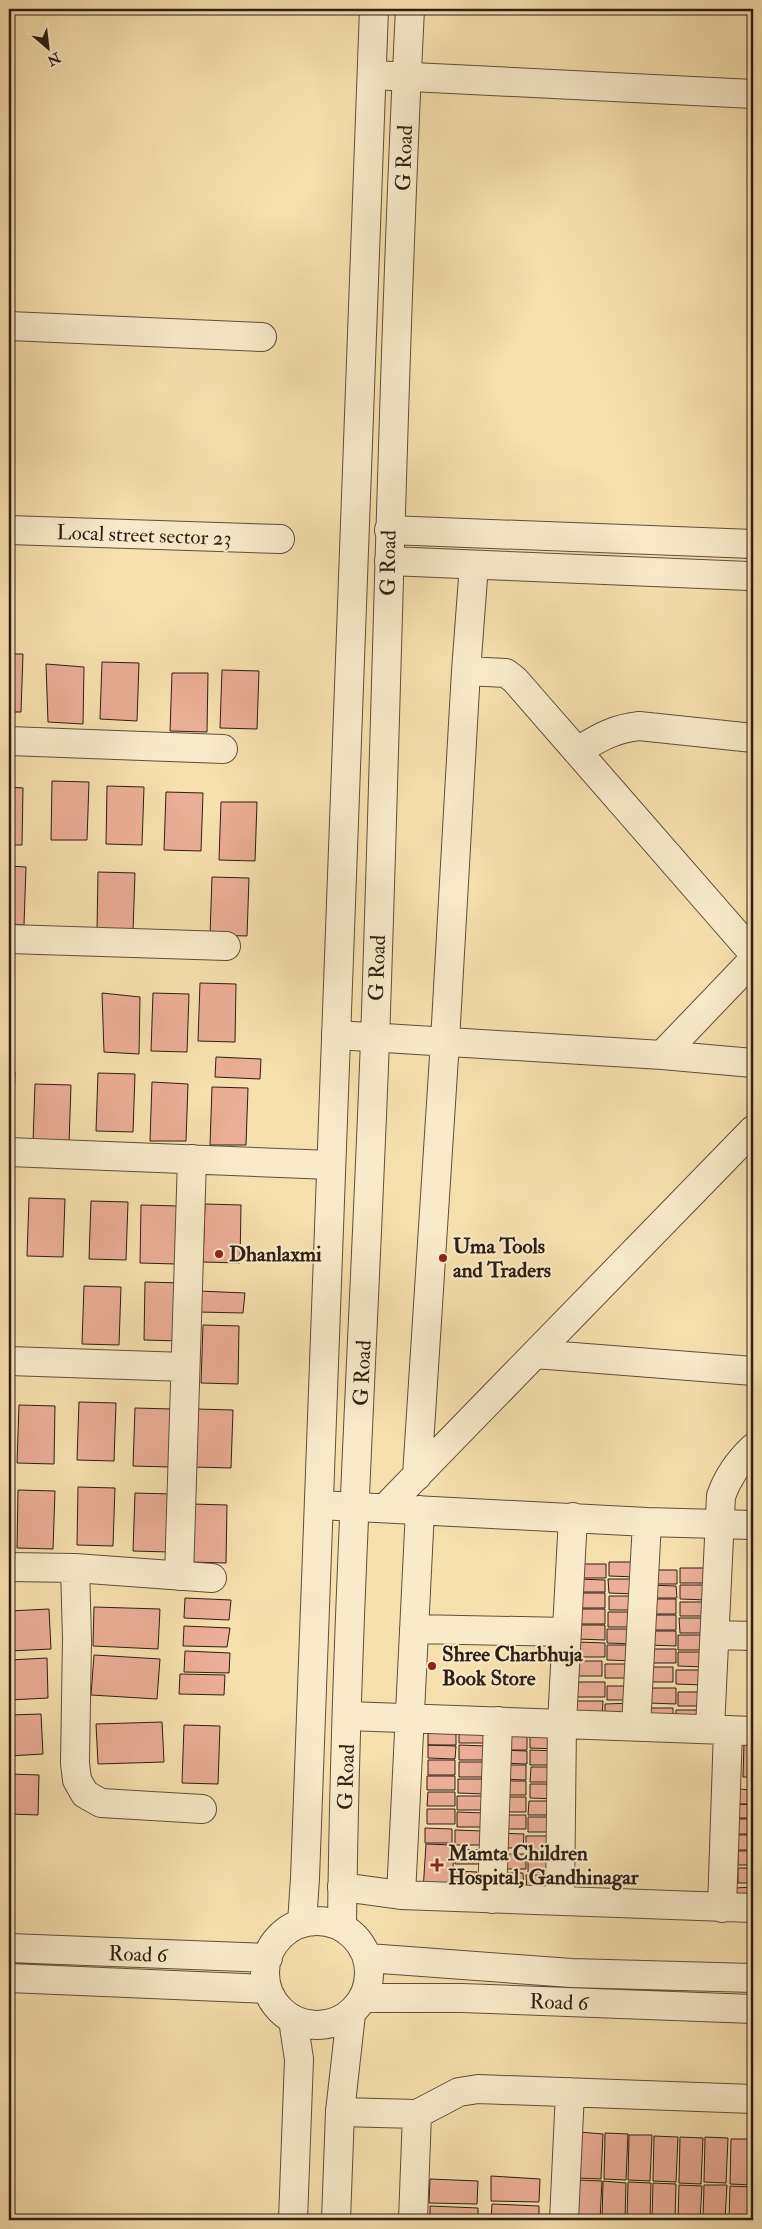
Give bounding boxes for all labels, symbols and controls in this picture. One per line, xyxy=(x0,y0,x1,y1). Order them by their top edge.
north arrow xyxy=(22,22,72,72)
text: N xyxy=(44,48,64,70)
street label: G Road xyxy=(390,124,419,191)
street label: Local street sector 23 xyxy=(56,519,232,552)
street label: G Road xyxy=(374,529,403,596)
street label: G Road xyxy=(363,934,392,1001)
place label: Uma Tools and Traders xyxy=(453,1233,551,1284)
place label: Dhanlaxmi xyxy=(229,1241,322,1268)
marker: Dhanlaxmi xyxy=(213,1248,225,1260)
marker: Uma Tools and Traders xyxy=(437,1252,449,1264)
street label: G Road xyxy=(347,1339,378,1407)
place label: Shree Charbhuja Book Store xyxy=(442,1641,584,1692)
marker: Shree Charbhuja Book Store xyxy=(426,1660,438,1672)
street label: G Road xyxy=(332,1743,361,1810)
place label: Mamta Children Hospital, Gandhinagar xyxy=(447,1840,640,1891)
marker: Mamta Children Hospital, Gandhinagar xyxy=(430,1858,444,1872)
street label: Road 6 xyxy=(108,1940,169,1969)
street label: Road 6 xyxy=(529,1988,590,2017)

